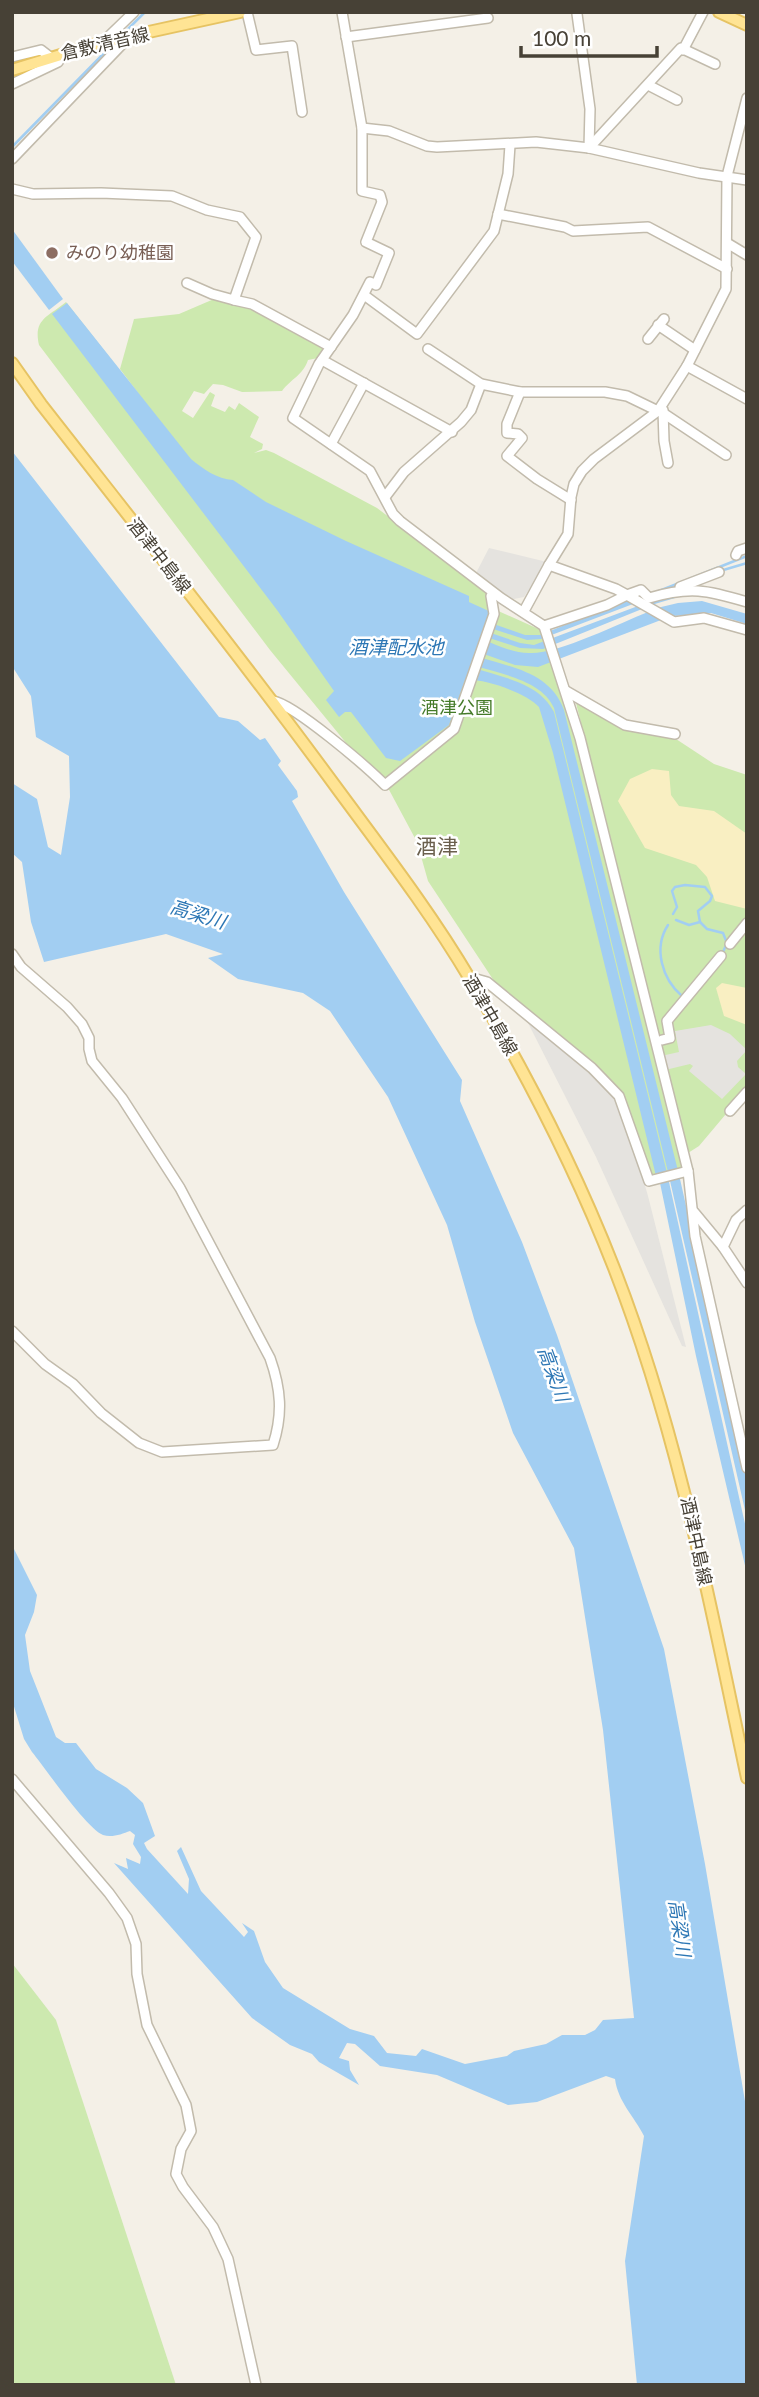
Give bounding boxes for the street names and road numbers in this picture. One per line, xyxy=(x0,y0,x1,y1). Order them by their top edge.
street label: 倉敷清音線 xyxy=(58,22,151,64)
street label: 酒津中島線 xyxy=(123,513,196,598)
street label: 酒津中島線 xyxy=(459,970,523,1059)
street label: 酒津中島線 xyxy=(677,1494,717,1587)

